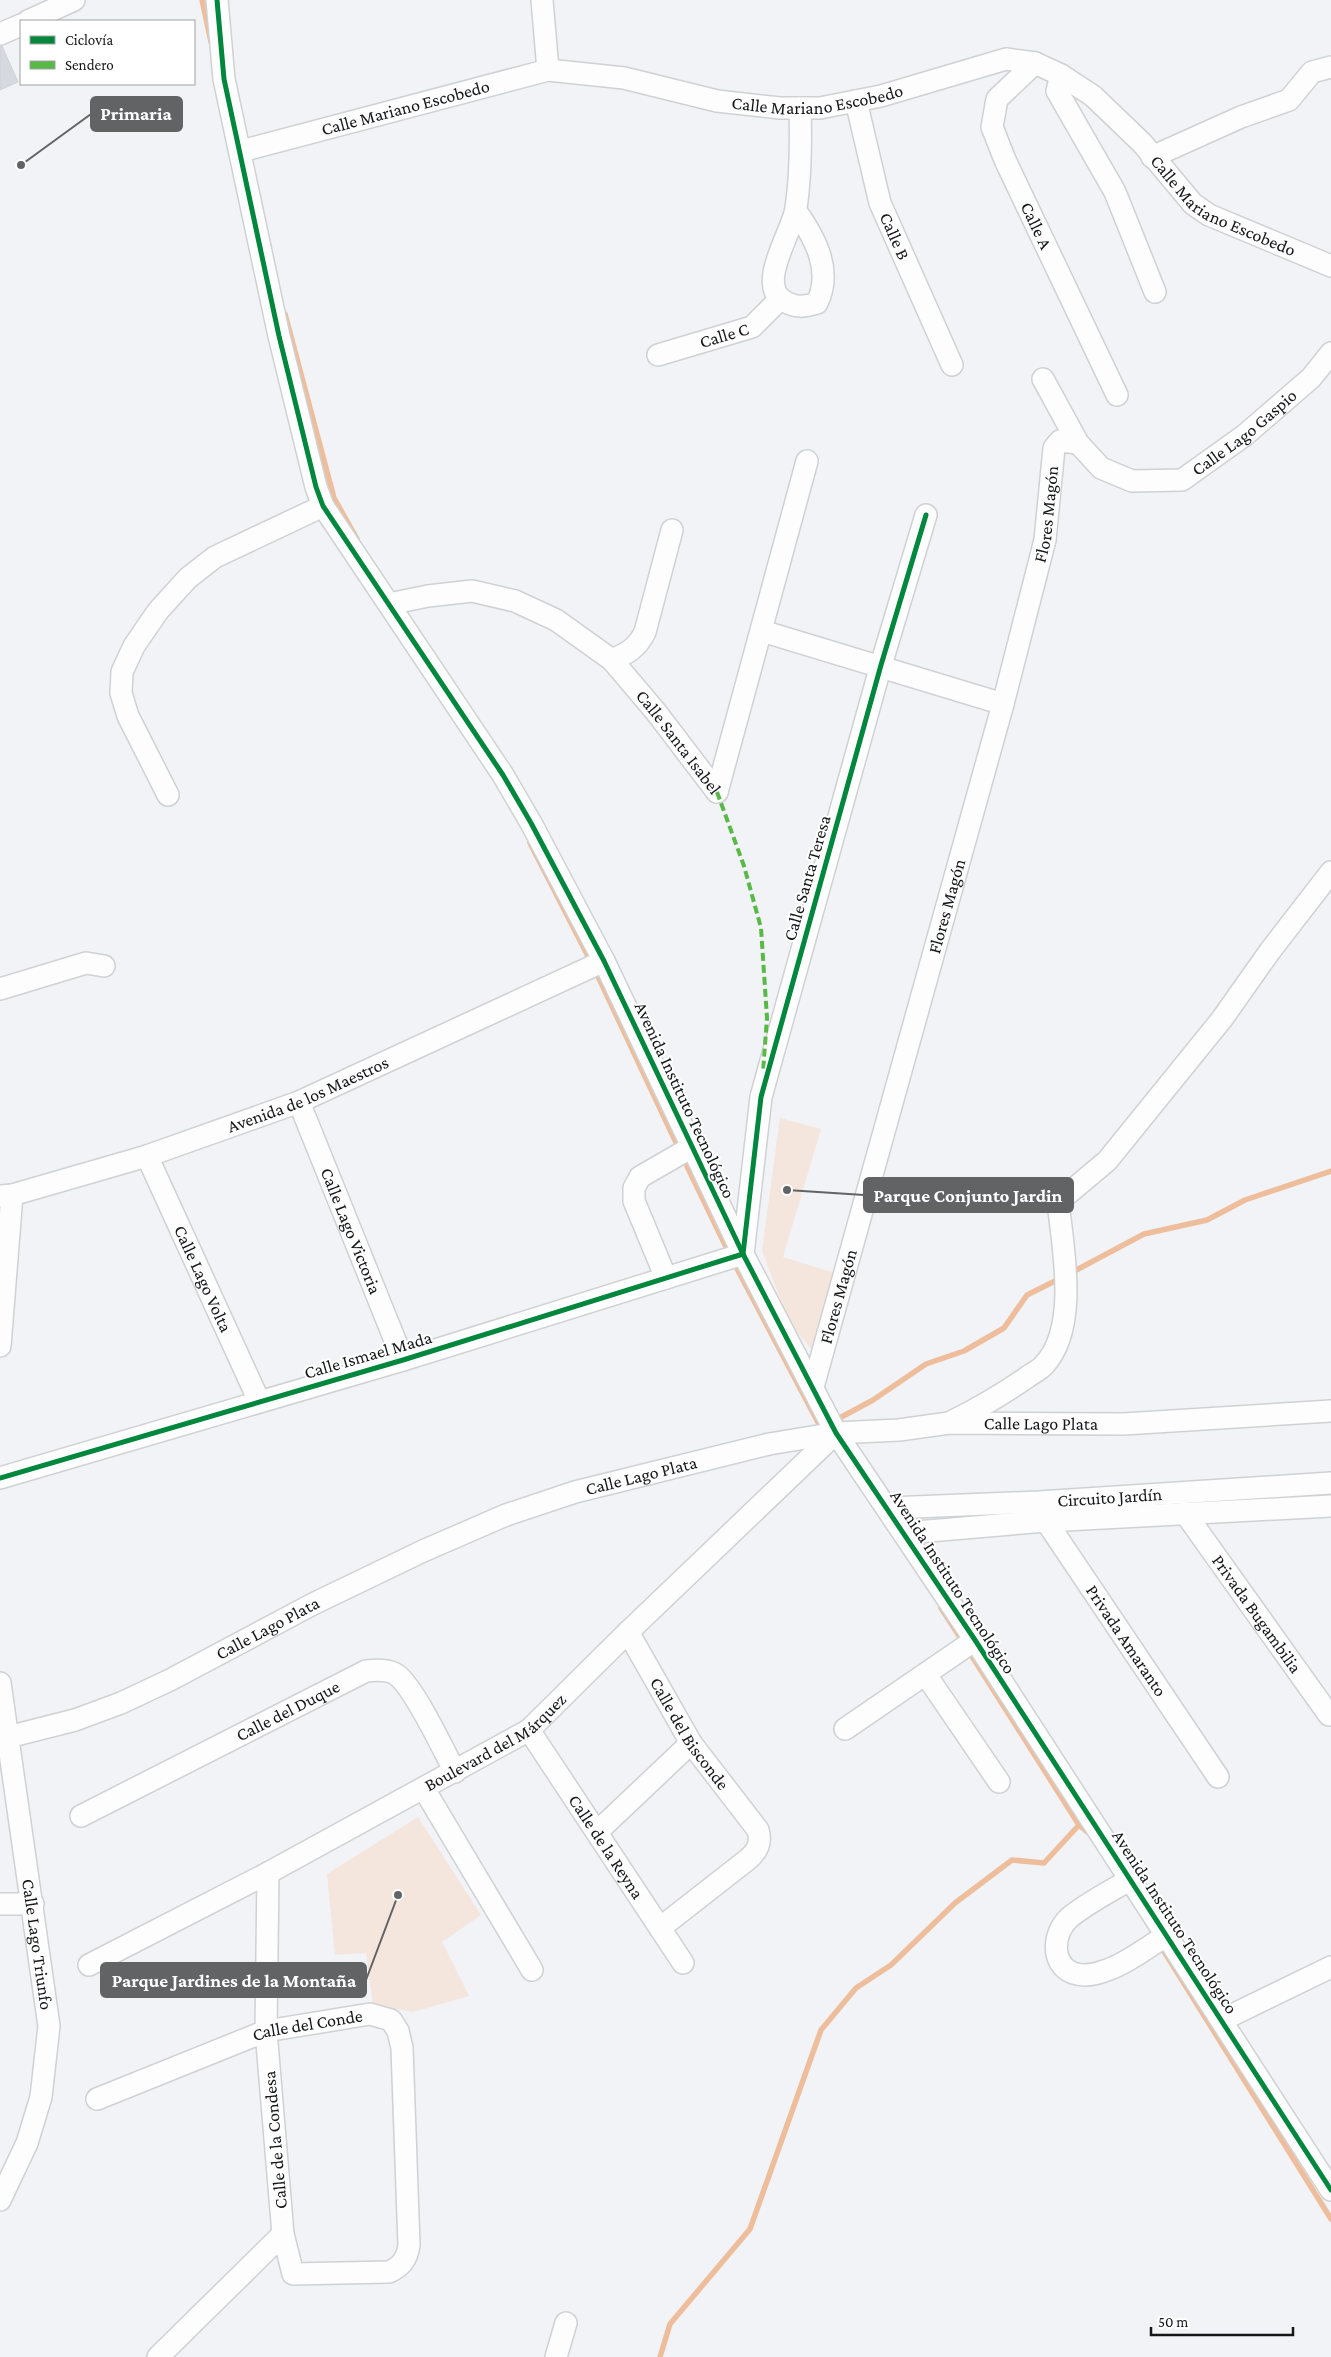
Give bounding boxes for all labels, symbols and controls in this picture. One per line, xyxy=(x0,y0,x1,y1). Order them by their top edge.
legend xyxy=(20,20,195,85)
text: Ciclovía xyxy=(65,32,113,48)
text: Sendero xyxy=(65,57,114,73)
street label: Calle Mariano Escobedo xyxy=(319,76,492,139)
street label: Calle Mariano Escobedo xyxy=(730,80,905,119)
callout: Primaria xyxy=(91,97,182,131)
text: Primaria xyxy=(100,103,172,124)
street label: Calle Mariano Escobedo xyxy=(1146,151,1299,260)
street label: Calle A xyxy=(1017,199,1056,253)
street label: Calle B xyxy=(876,209,914,263)
street label: Calle C xyxy=(697,318,751,352)
street label: Calle Lago Gaspio xyxy=(1188,385,1301,480)
street label: Flores Magón xyxy=(1030,465,1062,565)
street label: Calle Santa Isabel xyxy=(632,686,725,798)
street label: Calle Santa Teresa xyxy=(779,813,835,943)
street label: Flores Magón xyxy=(924,856,970,956)
street label: Avenida Instituto Tecnológico xyxy=(631,999,739,1201)
street label: Avenida de los Maestros xyxy=(225,1052,392,1137)
street label: Calle Lago Victoria xyxy=(317,1165,385,1297)
callout: Parque Conjunto Jardin xyxy=(864,1178,1073,1212)
text: Parque Conjunto Jardin xyxy=(874,1185,1063,1207)
street label: Calle Lago Volta xyxy=(170,1222,236,1335)
street label: Flores Magón xyxy=(815,1246,861,1346)
street label: Calle Ismael Mada xyxy=(302,1327,434,1383)
street label: Calle Lago Plata xyxy=(984,1413,1098,1434)
street label: Calle Lago Plata xyxy=(583,1452,699,1499)
street label: Circuito Jardín xyxy=(1057,1484,1163,1511)
street label: Avenida Instituto Tecnológico xyxy=(886,1487,1020,1677)
street label: Privada Bugambilia xyxy=(1208,1551,1306,1677)
street label: Privada Amaranto xyxy=(1082,1581,1171,1700)
street label: Calle Lago Plata xyxy=(212,1593,322,1664)
street label: Calle del Bisconde xyxy=(646,1674,733,1794)
street label: Calle del Duque xyxy=(233,1676,343,1745)
street label: Boulevard del Márquez xyxy=(421,1689,570,1795)
street label: Calle de la Reyna xyxy=(565,1791,648,1903)
street label: Avenida Instituto Tecnológico xyxy=(1108,1827,1242,2017)
street label: Calle Lago Triunfo xyxy=(18,1877,57,2011)
callout: Parque Jardines de la Montaña xyxy=(101,1963,366,1997)
text: Parque Jardines de la Montaña xyxy=(112,1970,357,1991)
street label: Calle del Conde xyxy=(249,2005,364,2046)
street label: Calle de la Condesa xyxy=(259,2070,291,2210)
scale bar xyxy=(1151,2304,1294,2336)
text: 50 m xyxy=(1158,2314,1188,2330)

